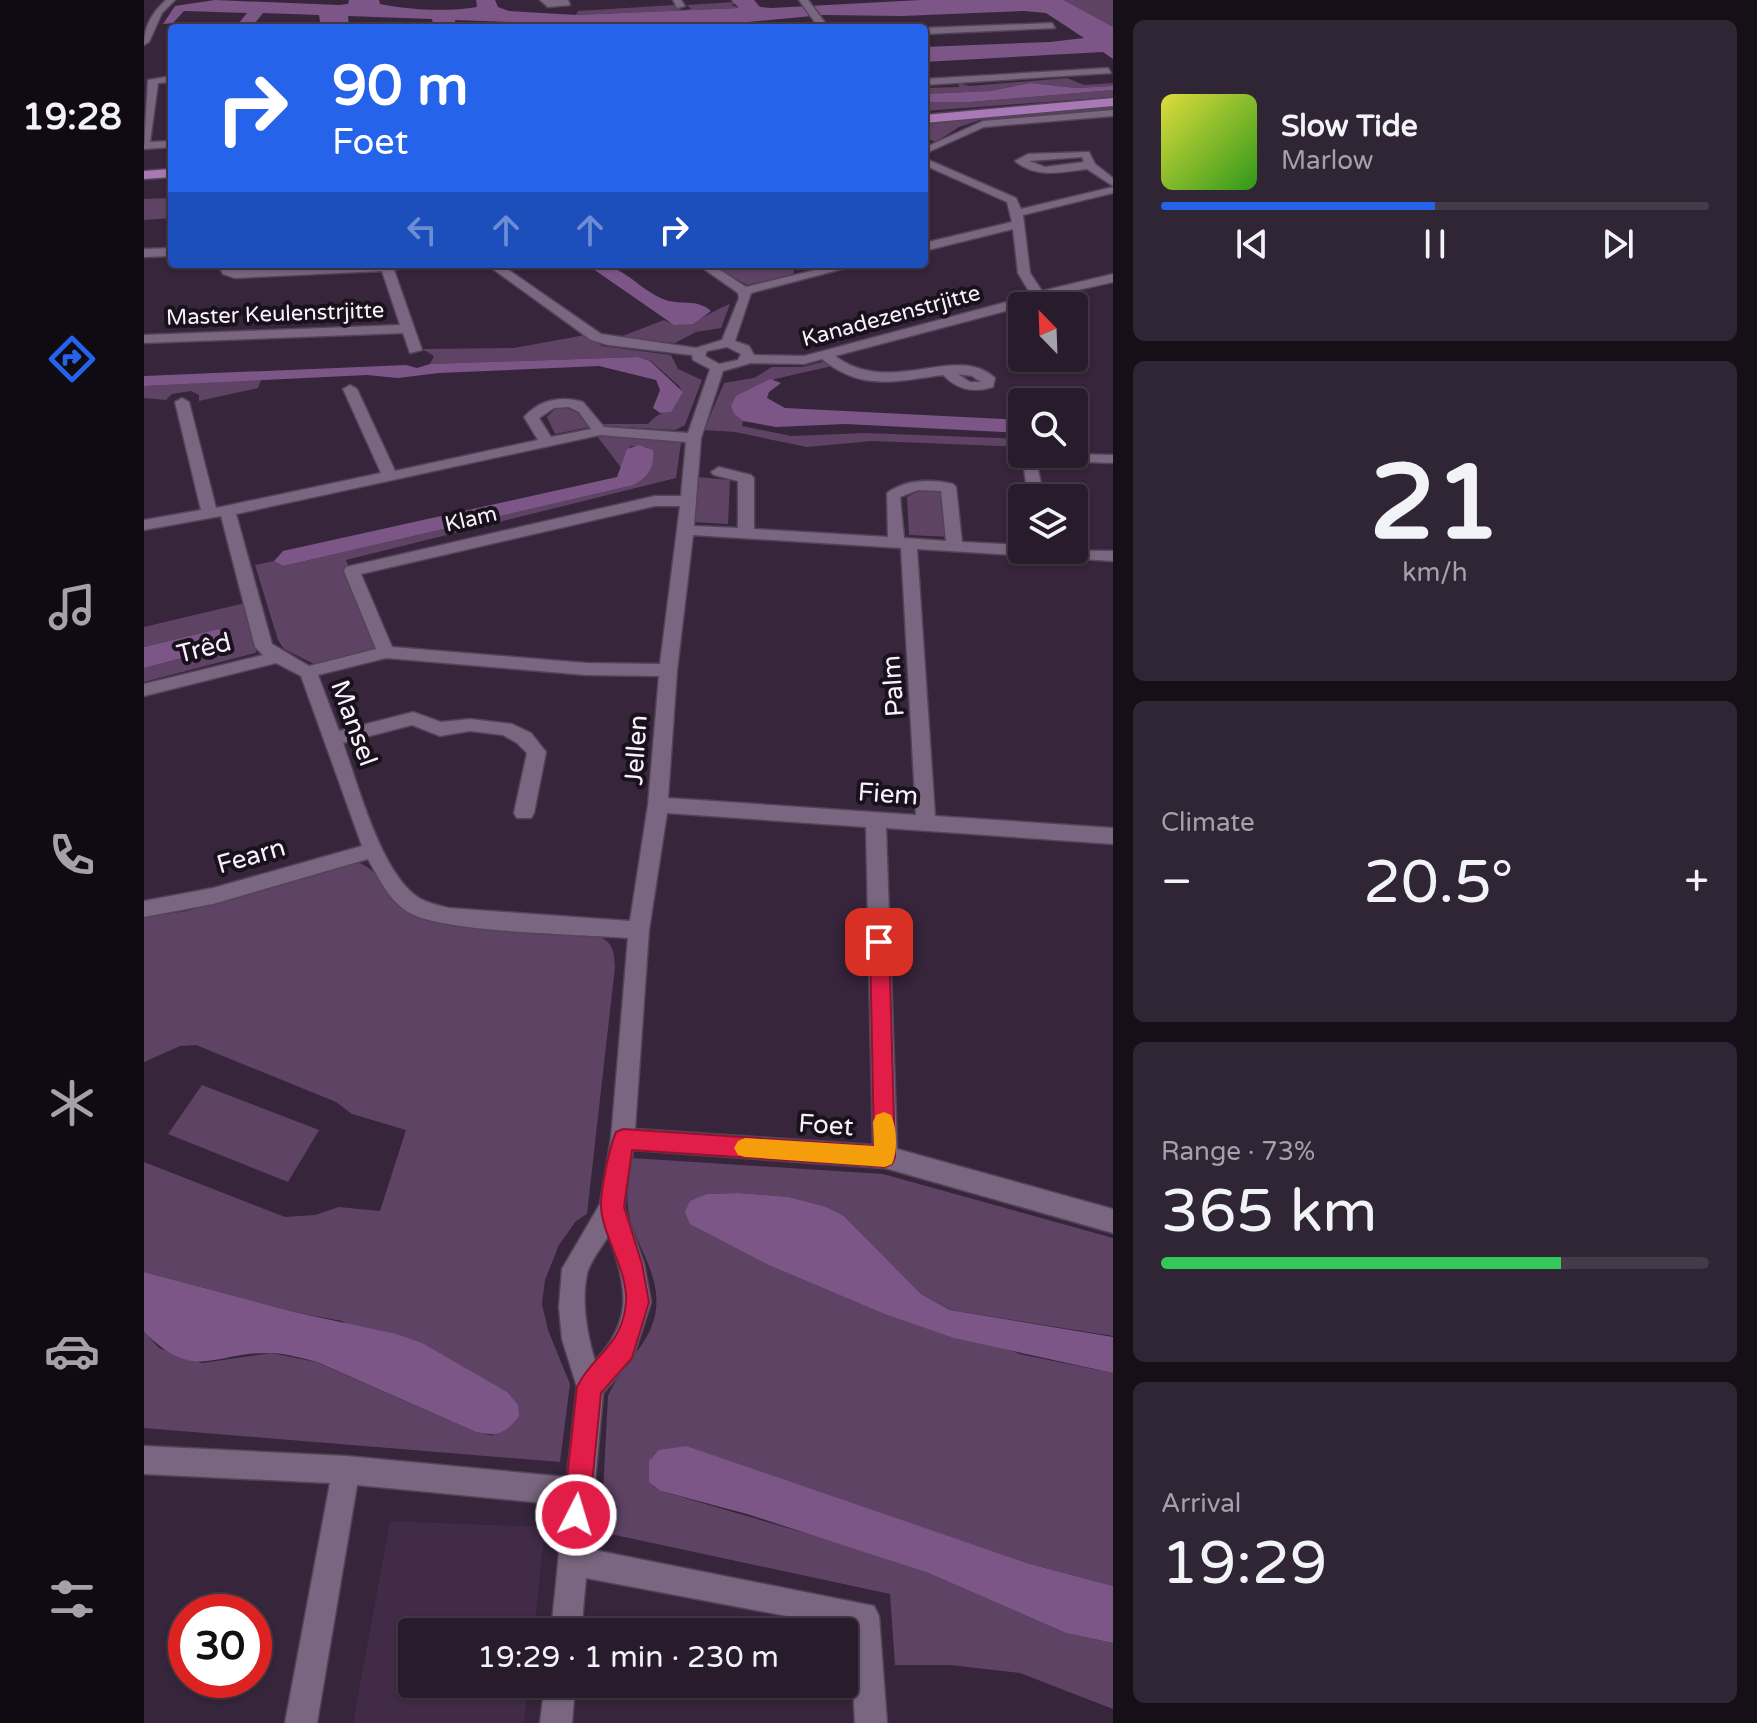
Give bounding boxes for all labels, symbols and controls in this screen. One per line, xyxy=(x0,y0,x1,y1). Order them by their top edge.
text: 90 m xyxy=(332,53,468,120)
icon: right xyxy=(200,56,304,160)
text: 19:28 xyxy=(22,96,122,139)
text: Slow Tide xyxy=(1281,108,1418,145)
text: Foet xyxy=(332,121,408,164)
text: Marlow xyxy=(1281,145,1373,176)
icon: left xyxy=(400,208,444,252)
icon: ahead xyxy=(484,208,528,252)
icon: ahead xyxy=(568,208,612,252)
icon: right xyxy=(652,208,696,252)
icon: previous xyxy=(1230,222,1274,266)
icon: pause xyxy=(1413,222,1457,266)
icon: next xyxy=(1596,222,1640,266)
street label: Kanadezenstrjitte xyxy=(799,280,983,352)
north arrow xyxy=(1008,292,1088,372)
map controls xyxy=(1008,292,1088,564)
street label: Master Keulenstrjitte xyxy=(165,297,385,331)
icon: directions xyxy=(44,331,100,387)
button: search xyxy=(1008,388,1088,468)
text: 21 xyxy=(1370,442,1500,567)
button: layers xyxy=(1008,484,1088,564)
street label: Klam xyxy=(442,500,500,538)
text: km/h xyxy=(1402,557,1468,588)
icon: music xyxy=(44,579,100,635)
street label: Trêd xyxy=(174,626,234,670)
street label: Palm xyxy=(875,654,911,718)
street label: Mansel xyxy=(324,676,384,770)
street label: Jellen xyxy=(618,714,654,786)
street label: Fiem xyxy=(857,776,919,812)
text: Climate xyxy=(1161,807,1255,838)
icon: phone xyxy=(44,827,100,883)
street label: Fearn xyxy=(213,831,289,881)
text: 20.5° xyxy=(1363,847,1513,919)
text: − xyxy=(1161,856,1192,909)
text: + xyxy=(1684,856,1709,909)
pin xyxy=(845,908,913,976)
icon: arrive xyxy=(857,920,901,964)
icon: climate xyxy=(44,1075,100,1131)
street label: Foet xyxy=(797,1108,855,1142)
text: Range · 73% xyxy=(1161,1136,1315,1167)
text: 365 km xyxy=(1161,1176,1377,1248)
icon: car xyxy=(44,1323,100,1379)
position arrow xyxy=(534,1473,618,1557)
text: Arrival xyxy=(1161,1488,1241,1519)
text: 19:29 xyxy=(1161,1528,1327,1600)
icon: filters xyxy=(44,1571,100,1627)
speed limit sign: 30 xyxy=(168,1594,272,1698)
text: 19:29 · 1 min · 230 m xyxy=(477,1639,779,1676)

